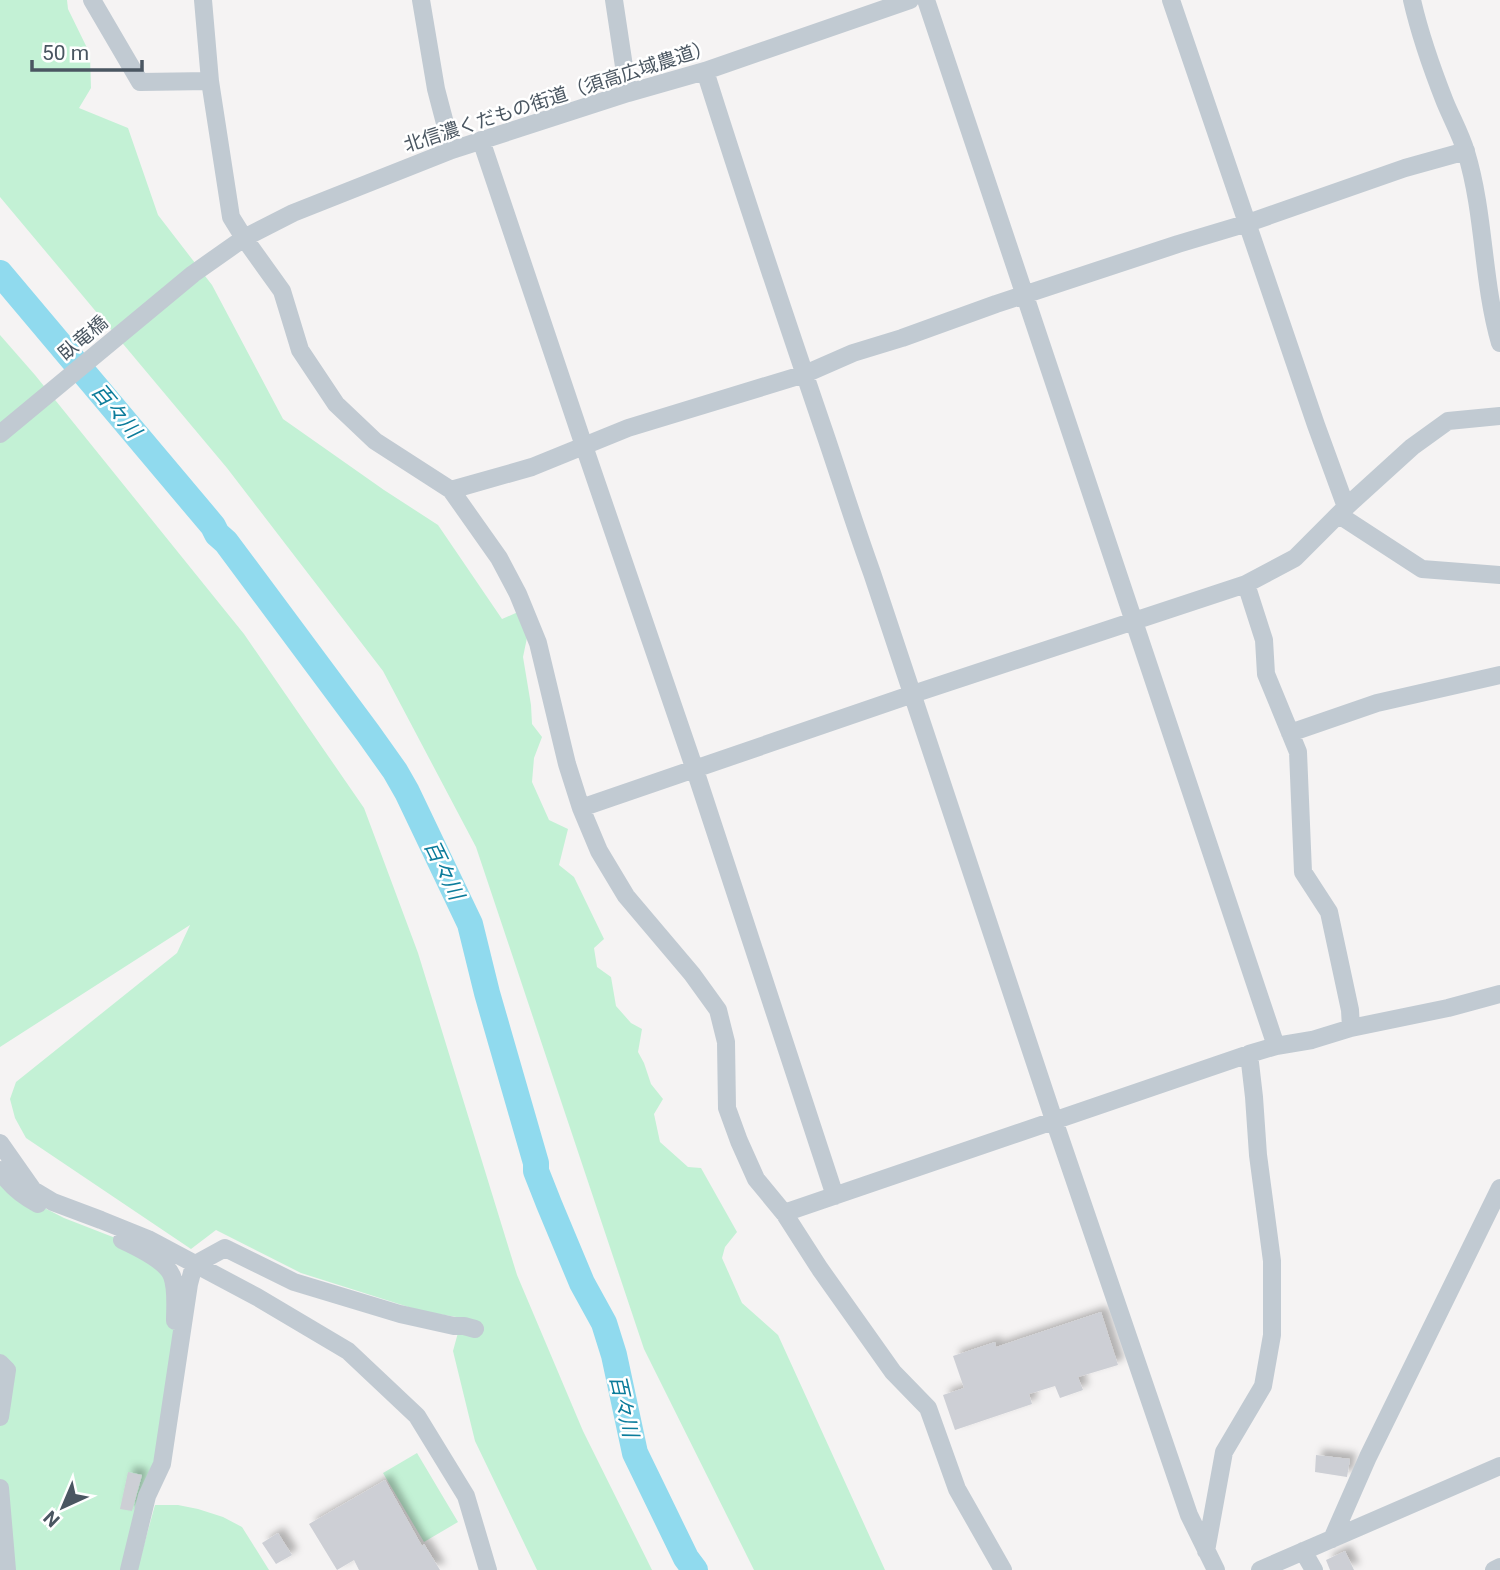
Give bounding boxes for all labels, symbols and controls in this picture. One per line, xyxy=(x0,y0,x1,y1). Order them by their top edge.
scale bar xyxy=(32,28,142,72)
street label: 北信濃くだもの街道（須高広域農道） xyxy=(401,35,715,157)
text: 50 m xyxy=(42,41,89,65)
street label: 臥竜橋 xyxy=(54,311,112,365)
water label: 百々川 xyxy=(87,379,147,444)
water label: 百々川 xyxy=(419,836,469,905)
water label: 百々川 xyxy=(605,1373,643,1441)
north arrow xyxy=(28,1472,98,1542)
text: N xyxy=(39,1506,64,1532)

